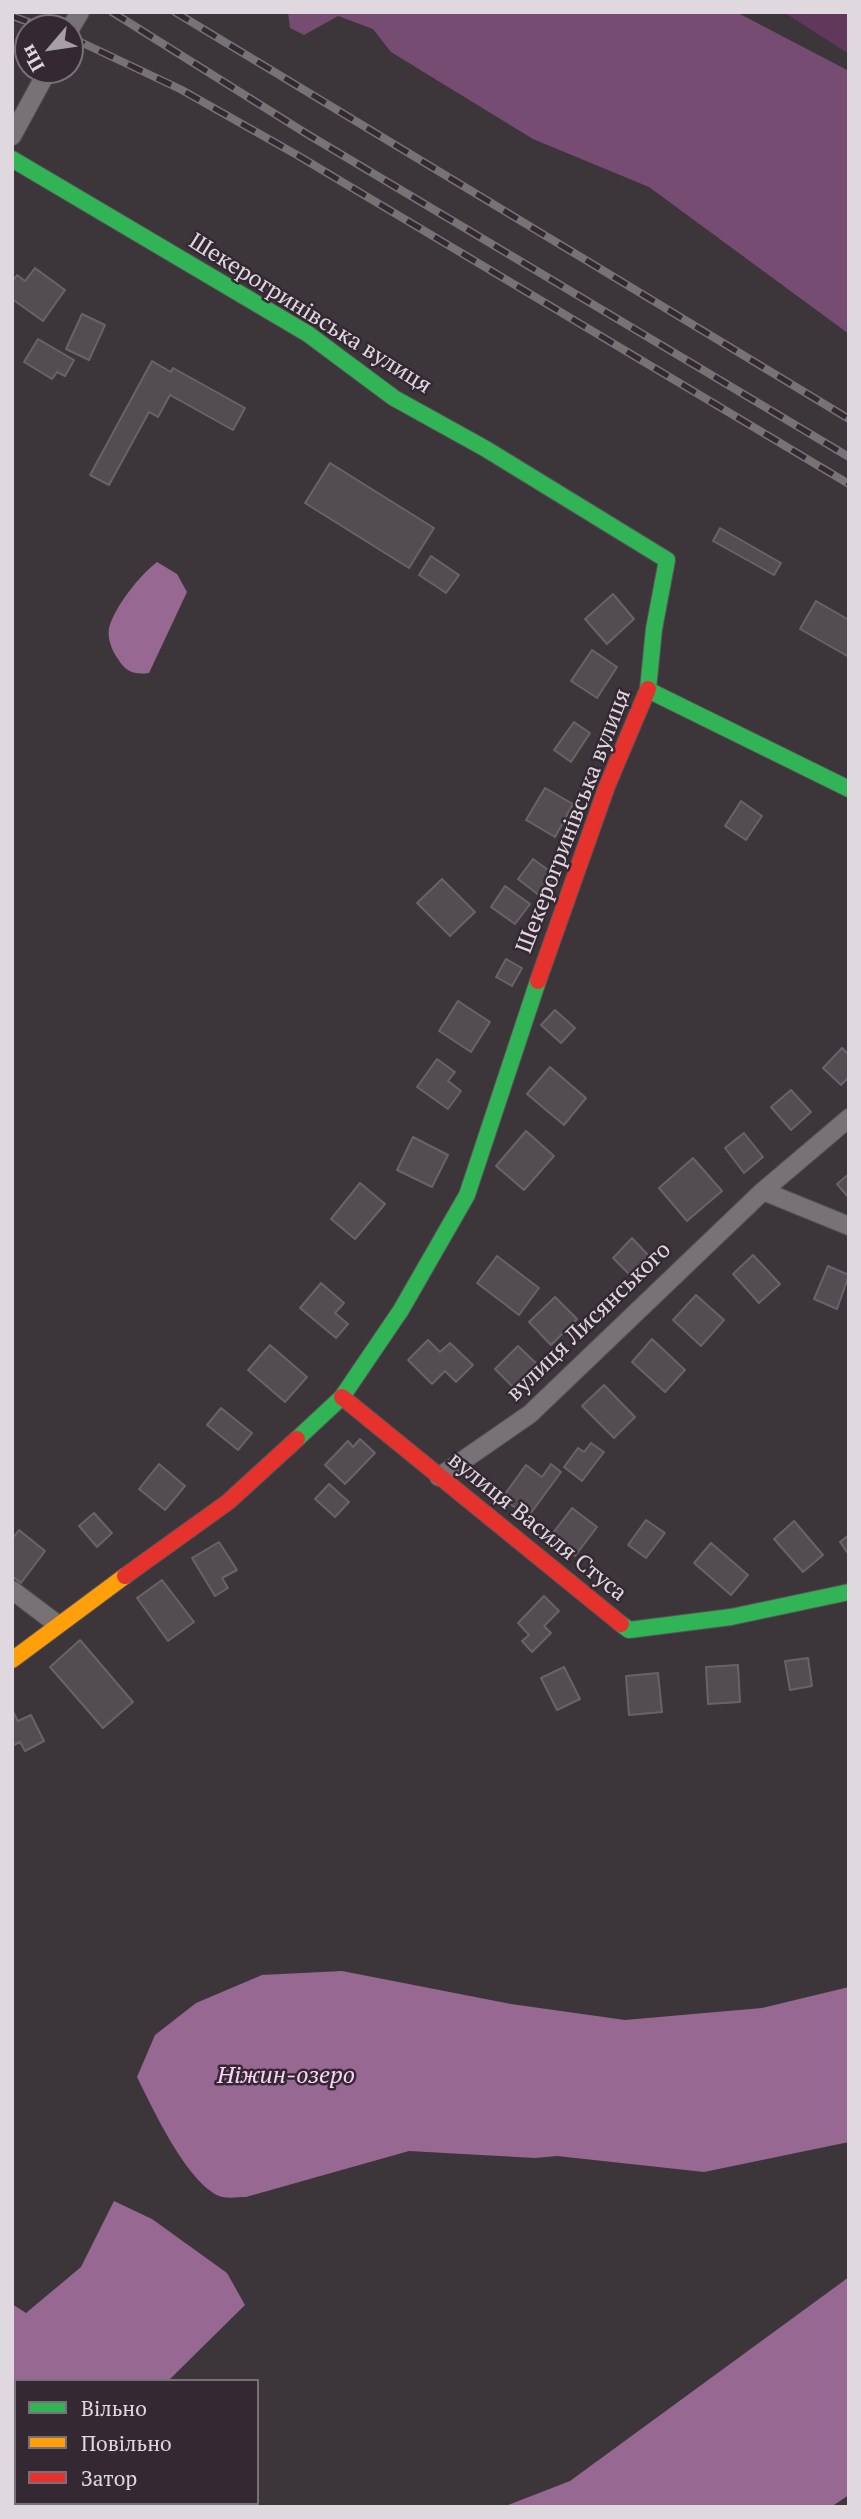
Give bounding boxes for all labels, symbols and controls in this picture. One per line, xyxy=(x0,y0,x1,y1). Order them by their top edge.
north arrow xyxy=(14,14,84,84)
text: Пн xyxy=(14,41,49,76)
street label: Шекерогринівська вулиця xyxy=(184,228,436,400)
street label: Шекерогринівська вулиця xyxy=(511,685,637,957)
street label: вулиця Лисянського xyxy=(501,1236,677,1408)
street label: вулиця Василя Стуса xyxy=(442,1447,632,1607)
water label: Ніжин-озеро xyxy=(217,2062,355,2090)
legend xyxy=(14,2379,259,2505)
text: Вільно xyxy=(81,2394,147,2422)
text: Повільно xyxy=(81,2429,172,2457)
text: Затор xyxy=(81,2464,137,2492)

